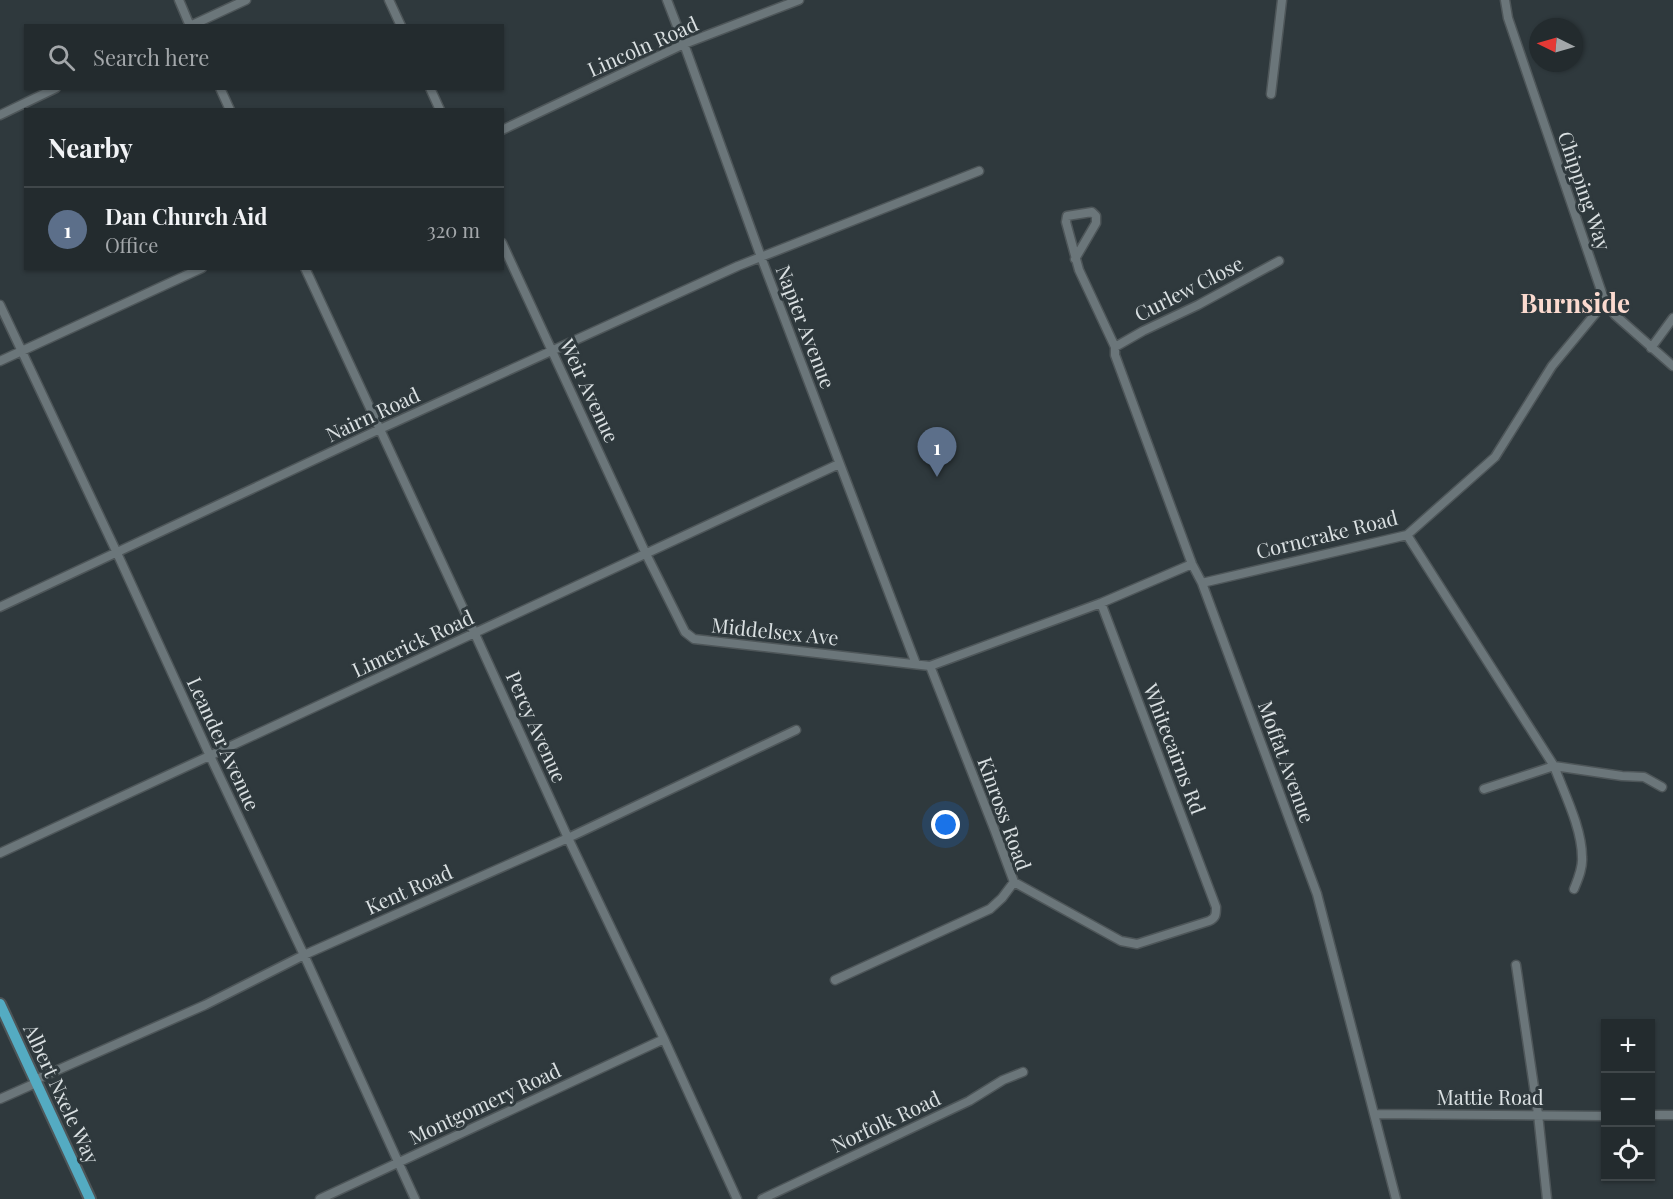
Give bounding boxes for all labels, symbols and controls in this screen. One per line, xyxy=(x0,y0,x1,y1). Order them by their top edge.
street label: Lincoln Road xyxy=(583,9,702,82)
north arrow xyxy=(1529,18,1583,72)
search box xyxy=(24,24,504,90)
icon: search xyxy=(45,41,78,74)
text: Search here xyxy=(93,42,209,72)
street label: Chipping Way xyxy=(1552,127,1618,254)
text: Nearby xyxy=(48,130,133,165)
text: Dan Church Aid xyxy=(105,201,267,231)
text: 1 xyxy=(64,216,71,243)
text: 320 m xyxy=(427,216,480,243)
text: Office xyxy=(105,231,158,258)
street label: Curlew Close xyxy=(1129,249,1247,327)
street label: Napier Avenue xyxy=(770,261,842,392)
district label: Burnside xyxy=(1520,285,1630,320)
street label: Weir Avenue xyxy=(554,333,626,447)
street label: Nairn Road xyxy=(321,380,424,447)
pin: 1 xyxy=(918,428,956,477)
street label: Corncrake Road xyxy=(1253,503,1401,564)
street label: Limerick Road xyxy=(347,603,478,683)
street label: Middelsex Ave xyxy=(710,610,840,651)
street label: Percy Avenue xyxy=(501,666,574,787)
street label: Leander Avenue xyxy=(182,672,267,814)
street label: Whitecairns Rd xyxy=(1138,678,1213,818)
street label: Moffat Avenue xyxy=(1253,697,1322,826)
street label: Kinross Road xyxy=(972,753,1039,874)
your location xyxy=(931,810,960,839)
street label: Kent Road xyxy=(361,857,456,920)
street label: Albert Nxele Way xyxy=(18,1018,107,1168)
map controls xyxy=(1601,1019,1655,1181)
button: + xyxy=(1601,1019,1655,1073)
street label: Montgomery Road xyxy=(404,1055,565,1150)
button: − xyxy=(1601,1073,1655,1127)
street label: Norfolk Road xyxy=(826,1083,945,1158)
street label: Mattie Road xyxy=(1436,1083,1544,1110)
button: locate xyxy=(1601,1127,1655,1181)

